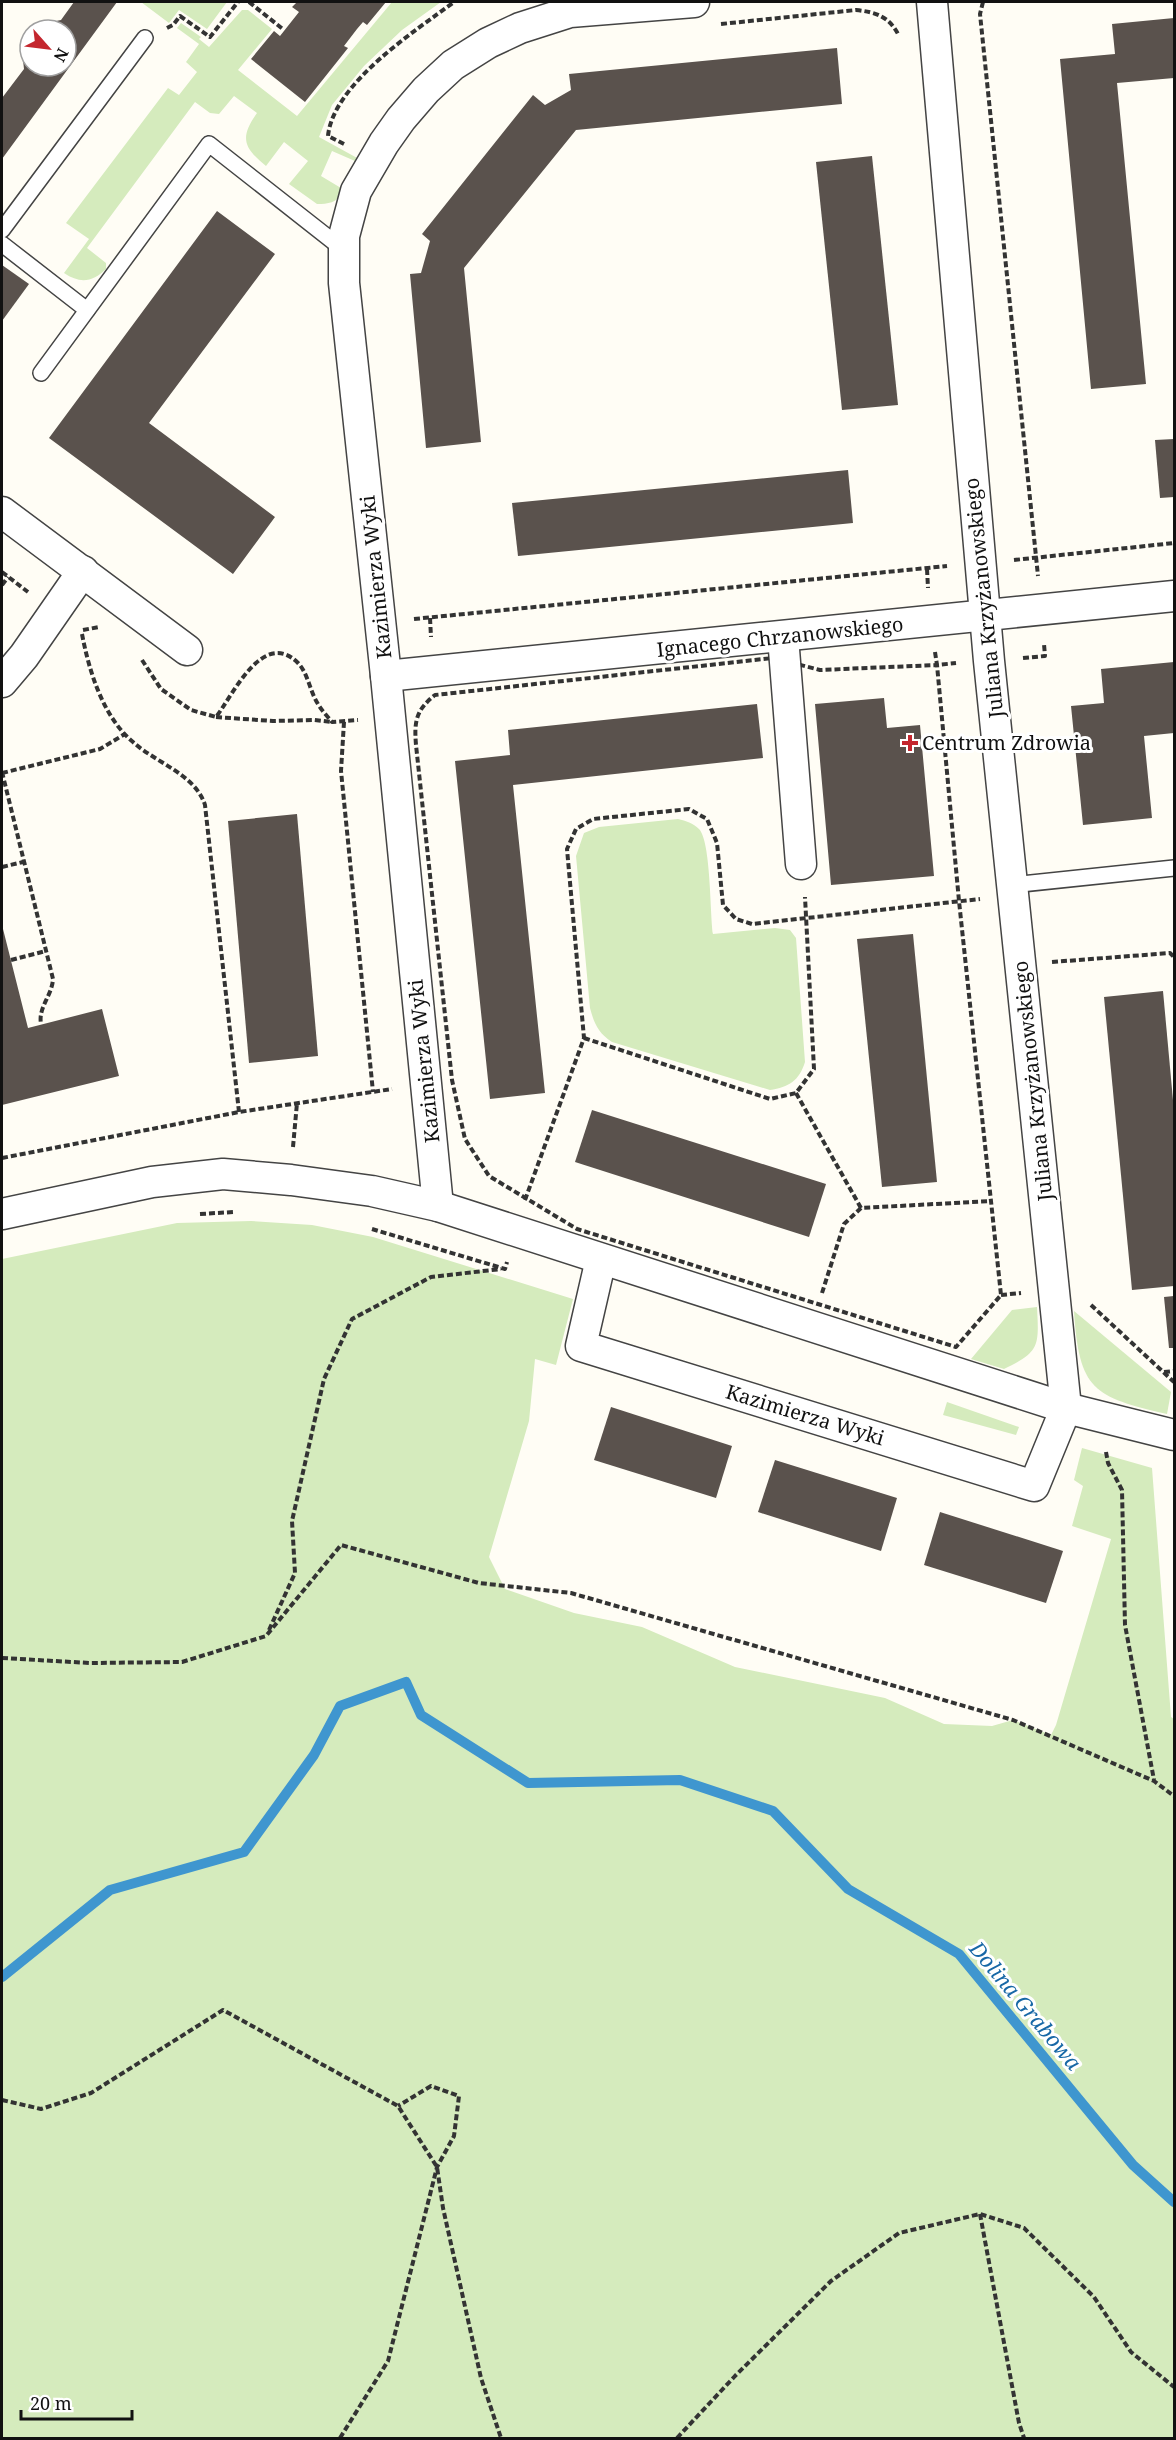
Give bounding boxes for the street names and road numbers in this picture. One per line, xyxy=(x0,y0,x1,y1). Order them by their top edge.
street label: Juliana Krzyżanowskiego xyxy=(957,477,1010,720)
street label: Kazimierza Wyki xyxy=(353,493,398,660)
street label: Ignacego Chrzanowskiego xyxy=(655,610,905,663)
street label: Juliana Krzyżanowskiego xyxy=(1006,960,1059,1203)
street label: Kazimierza Wyki xyxy=(401,977,446,1144)
street label: Kazimierza Wyki xyxy=(723,1378,888,1452)

